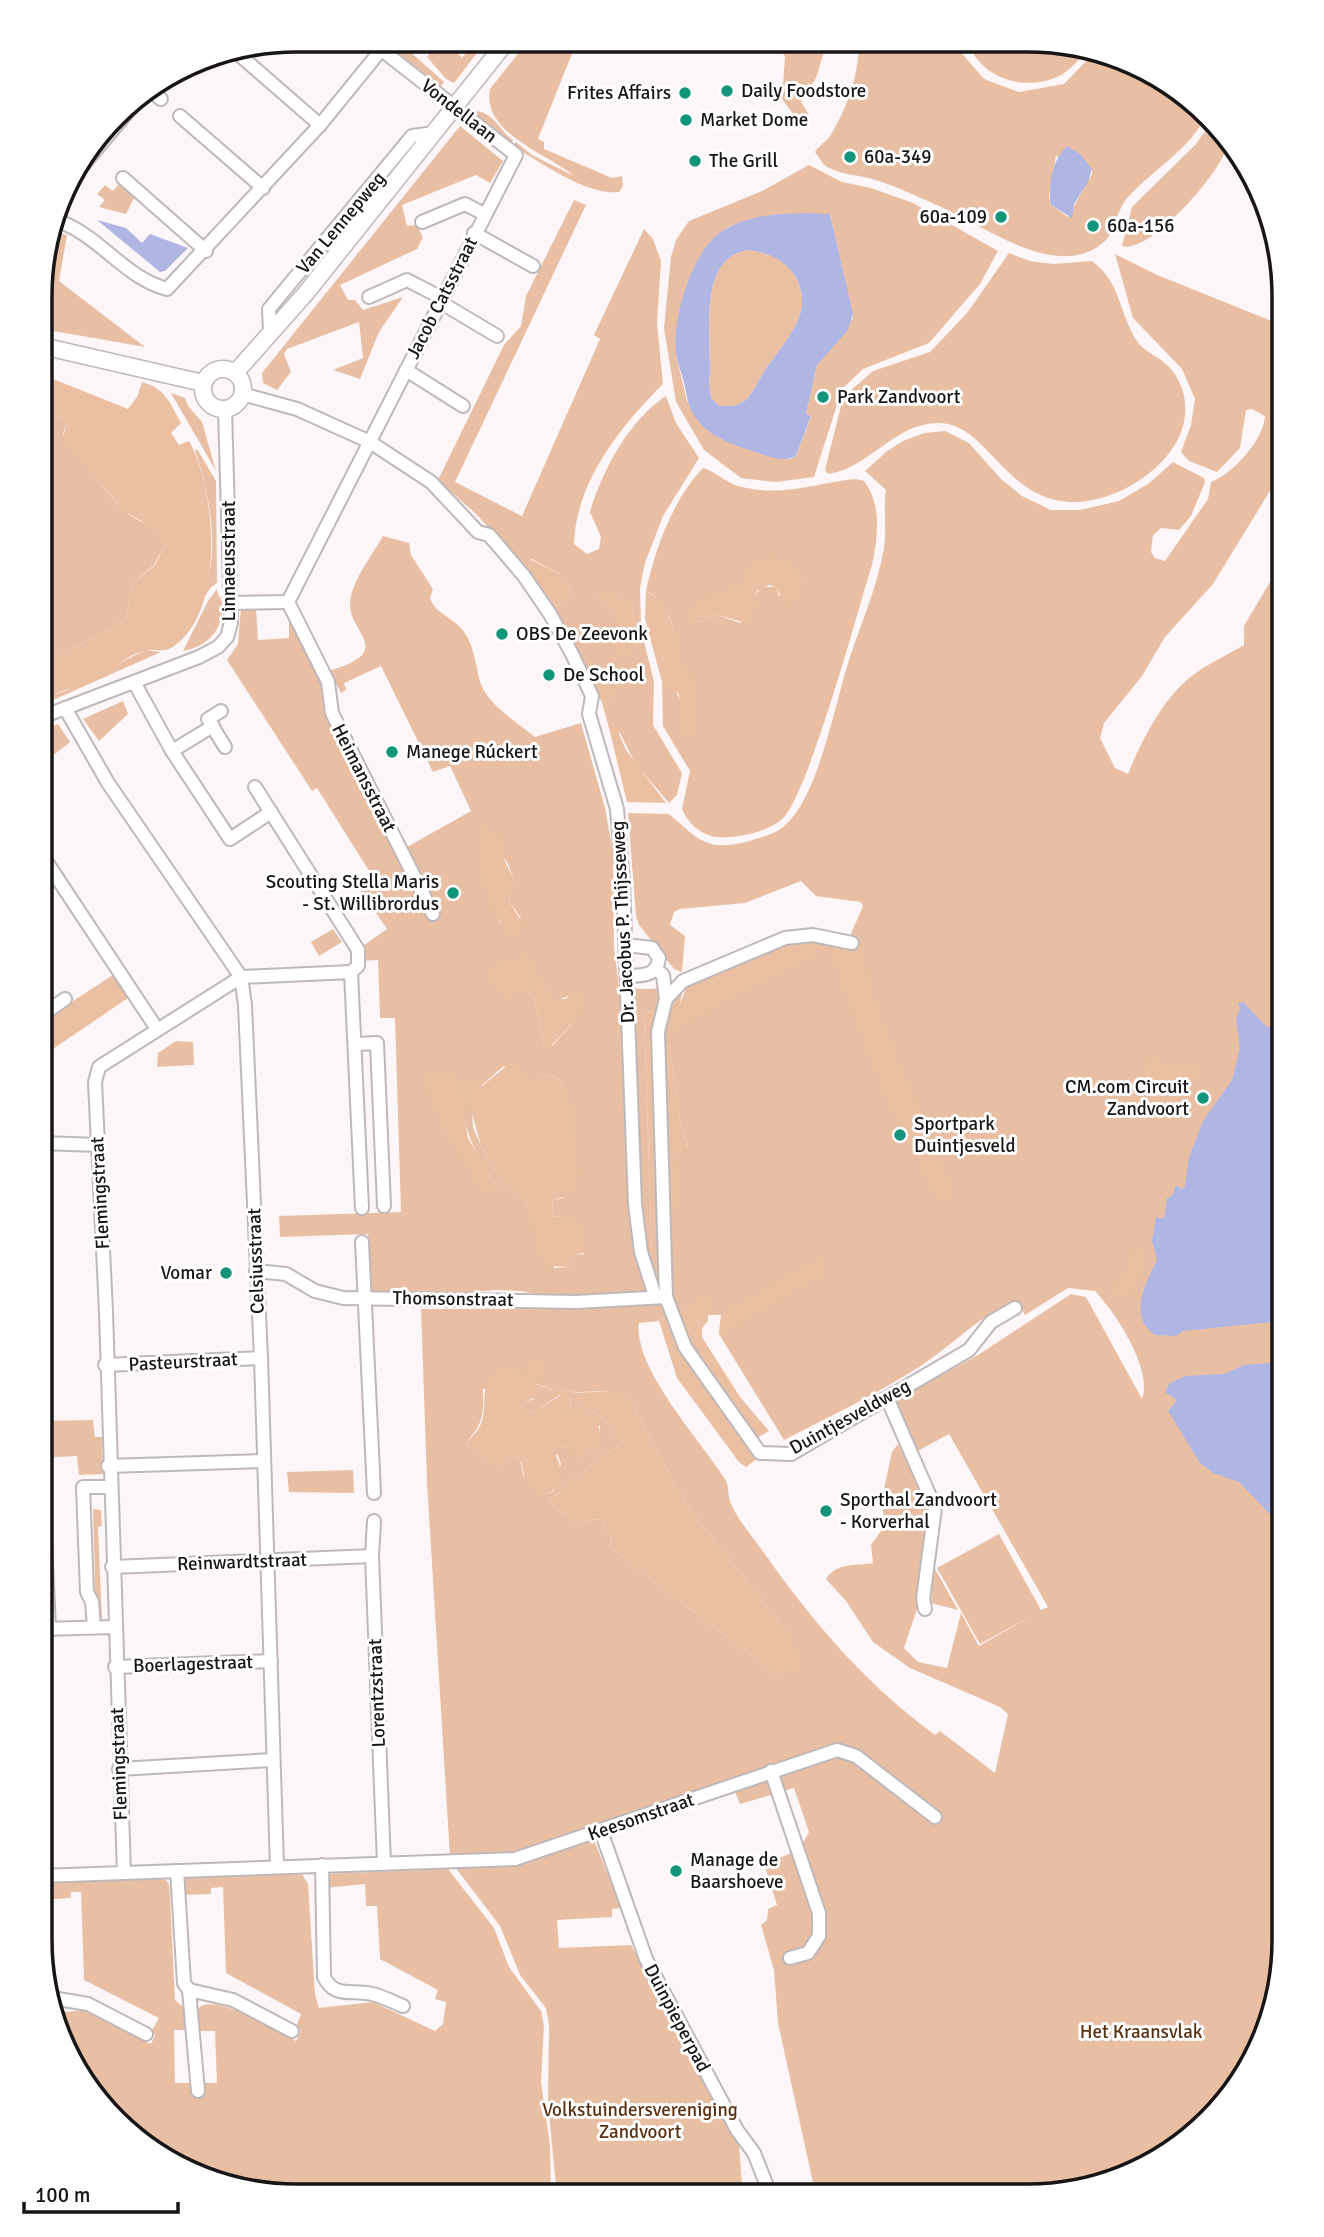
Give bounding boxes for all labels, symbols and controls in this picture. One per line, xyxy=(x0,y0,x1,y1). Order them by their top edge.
street label: Vondellaan xyxy=(416,74,502,148)
place label: Daily Foodstore xyxy=(741,79,866,103)
place label: Frites Affairs xyxy=(567,81,671,105)
marker: Daily Foodstore xyxy=(719,83,735,99)
marker: Frites Affairs xyxy=(677,85,693,101)
place label: Market Dome xyxy=(700,108,808,132)
marker: Market Dome xyxy=(678,112,694,128)
place label: 60a-349 xyxy=(864,145,932,169)
place label: The Grill xyxy=(709,149,778,173)
marker: 60a-349 xyxy=(842,149,858,165)
marker: The Grill xyxy=(687,153,703,169)
street label: Van Lennepweg xyxy=(291,167,391,279)
place label: 60a-109 xyxy=(919,205,987,229)
marker: 60a-109 xyxy=(993,209,1009,225)
place label: 60a-156 xyxy=(1107,214,1175,238)
marker: 60a-156 xyxy=(1085,218,1101,234)
street label: Jacob Catsstraat xyxy=(401,233,483,363)
place label: Park Zandvoort xyxy=(837,385,961,409)
marker: Park Zandvoort xyxy=(815,389,831,405)
street label: Linnaeusstraat xyxy=(217,500,241,621)
place label: OBS De Zeevonk xyxy=(516,622,648,646)
marker: OBS De Zeevonk xyxy=(494,626,510,642)
place label: De School xyxy=(563,663,644,687)
marker: De School xyxy=(541,667,557,683)
street label: Heimansstraat xyxy=(326,720,402,837)
place label: Manege Rúckert xyxy=(406,740,538,764)
marker: Manege Rúckert xyxy=(384,744,400,760)
street label: Dr. Jacobus P. Thijsseweg xyxy=(606,820,640,1024)
place label: Scouting Stella Maris - St. Willibrordus xyxy=(266,870,439,916)
marker: Scouting Stella Maris - St. Willibrordus xyxy=(445,885,461,901)
place label: CM.com Circuit Zandvoort xyxy=(1065,1075,1189,1121)
marker: CM.com Circuit Zandvoort xyxy=(1195,1090,1211,1106)
place label: Sportpark Duintjesveld xyxy=(914,1112,1015,1158)
marker: Sportpark Duintjesveld xyxy=(892,1127,908,1143)
street label: Flemingstraat xyxy=(85,1136,115,1250)
street label: Celsiusstraat xyxy=(242,1207,270,1314)
place label: Vomar xyxy=(160,1261,212,1285)
marker: Vomar xyxy=(218,1265,234,1281)
street label: Thomsonstraat xyxy=(392,1286,514,1312)
street label: Pasteurstraat xyxy=(128,1347,239,1377)
street label: Duintjesveldweg xyxy=(785,1374,915,1460)
place label: Sporthal Zandvoort - Korverhal xyxy=(840,1488,997,1534)
marker: Sporthal Zandvoort - Korverhal xyxy=(818,1503,834,1519)
street label: Reinwardtstraat xyxy=(177,1548,308,1576)
street label: Lorentzstraat xyxy=(363,1638,391,1748)
street label: Boerlagestraat xyxy=(133,1650,254,1678)
street label: Flemingstraat xyxy=(105,1707,133,1821)
street label: Keesomstraat xyxy=(585,1787,698,1846)
place label: Manage de Baarshoeve xyxy=(690,1848,783,1894)
marker: Manage de Baarshoeve xyxy=(668,1863,684,1879)
street label: Duinpieperpad xyxy=(638,1960,716,2076)
park label: Het Kraansvlak xyxy=(1080,2020,1203,2044)
park label: Volkstuindersvereniging Zandvoort xyxy=(542,2098,738,2144)
scale bar xyxy=(24,2170,178,2214)
text: 100 m xyxy=(35,2182,90,2208)

